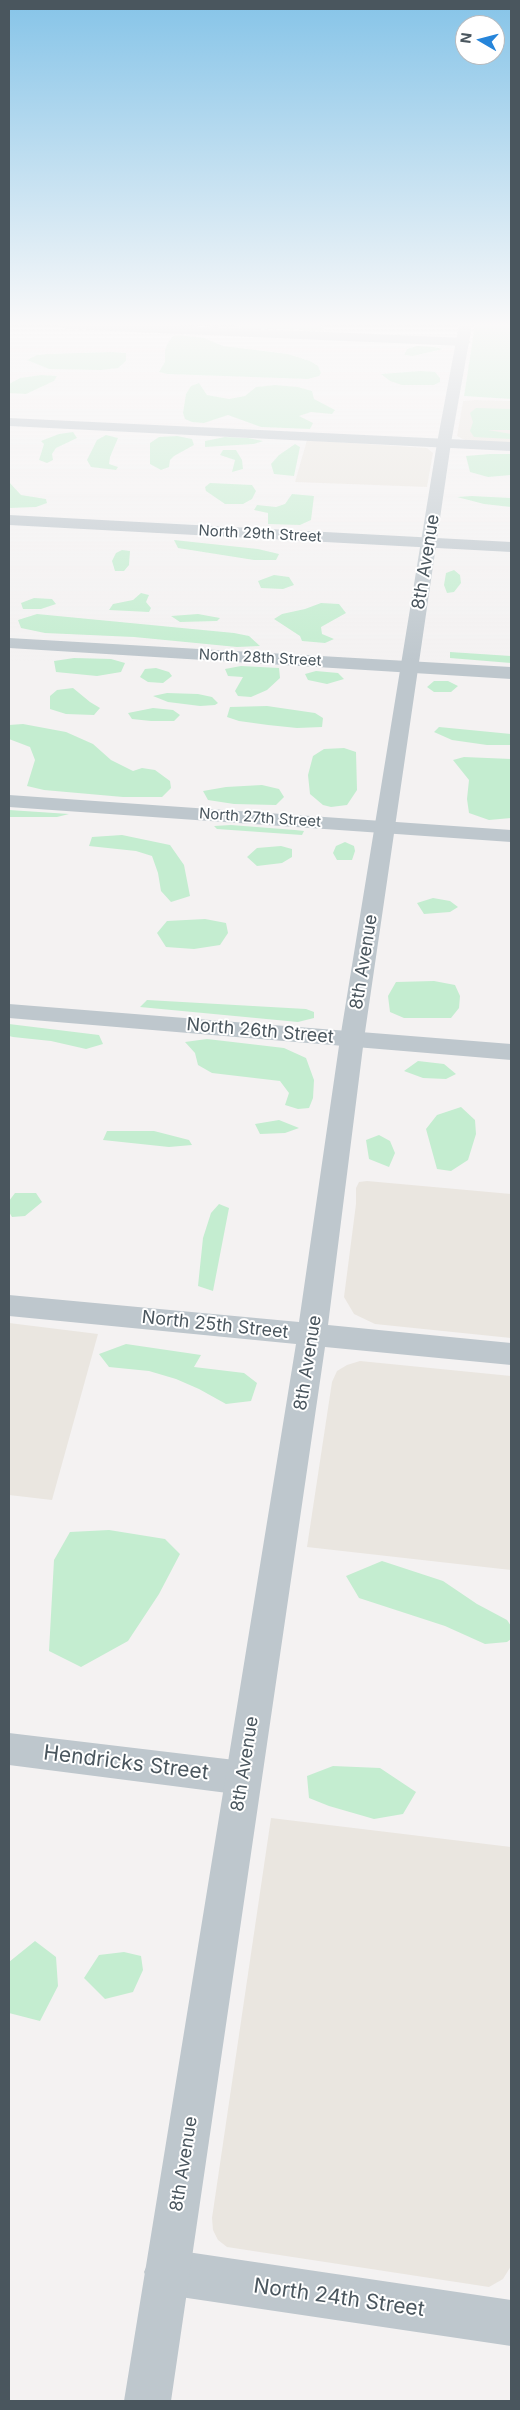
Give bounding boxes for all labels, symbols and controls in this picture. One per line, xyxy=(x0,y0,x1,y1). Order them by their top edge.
north arrow xyxy=(455,15,505,65)
text: N xyxy=(456,32,475,44)
street label: 8th Avenue xyxy=(408,513,444,611)
street label: North 29th Street xyxy=(198,522,322,546)
street label: North 28th Street xyxy=(198,646,322,670)
street label: North 27th Street xyxy=(198,805,322,831)
street label: 8th Avenue xyxy=(346,913,382,1011)
street label: North 26th Street xyxy=(186,1014,334,1048)
street label: North 25th Street xyxy=(141,1307,289,1343)
street label: 8th Avenue xyxy=(290,1314,326,1412)
street label: 8th Avenue xyxy=(227,1715,263,1813)
street label: Hendricks Street xyxy=(42,1740,210,1786)
street label: 8th Avenue xyxy=(166,2115,202,2213)
street label: North 24th Street xyxy=(252,2274,426,2322)

